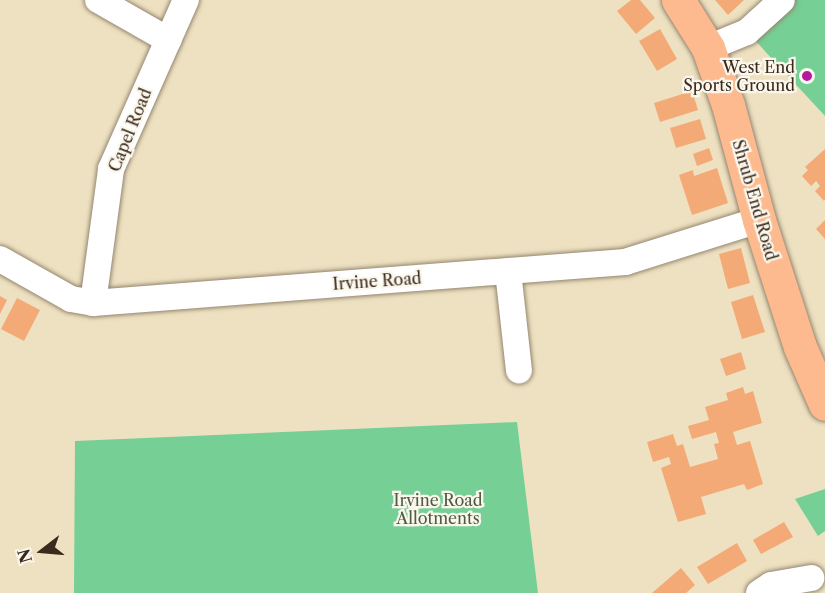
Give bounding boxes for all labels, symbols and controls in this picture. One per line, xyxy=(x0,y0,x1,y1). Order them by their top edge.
place label: West End Sports Ground xyxy=(683,57,795,95)
marker: West End Sports Ground xyxy=(800,69,814,83)
street label: Capel Road xyxy=(105,86,155,174)
street label: Shrub End Road xyxy=(729,137,781,263)
street label: Irvine Road xyxy=(332,268,422,294)
park label: Irvine Road Allotments xyxy=(393,490,483,528)
north arrow xyxy=(12,521,72,581)
text: N xyxy=(13,547,36,565)

